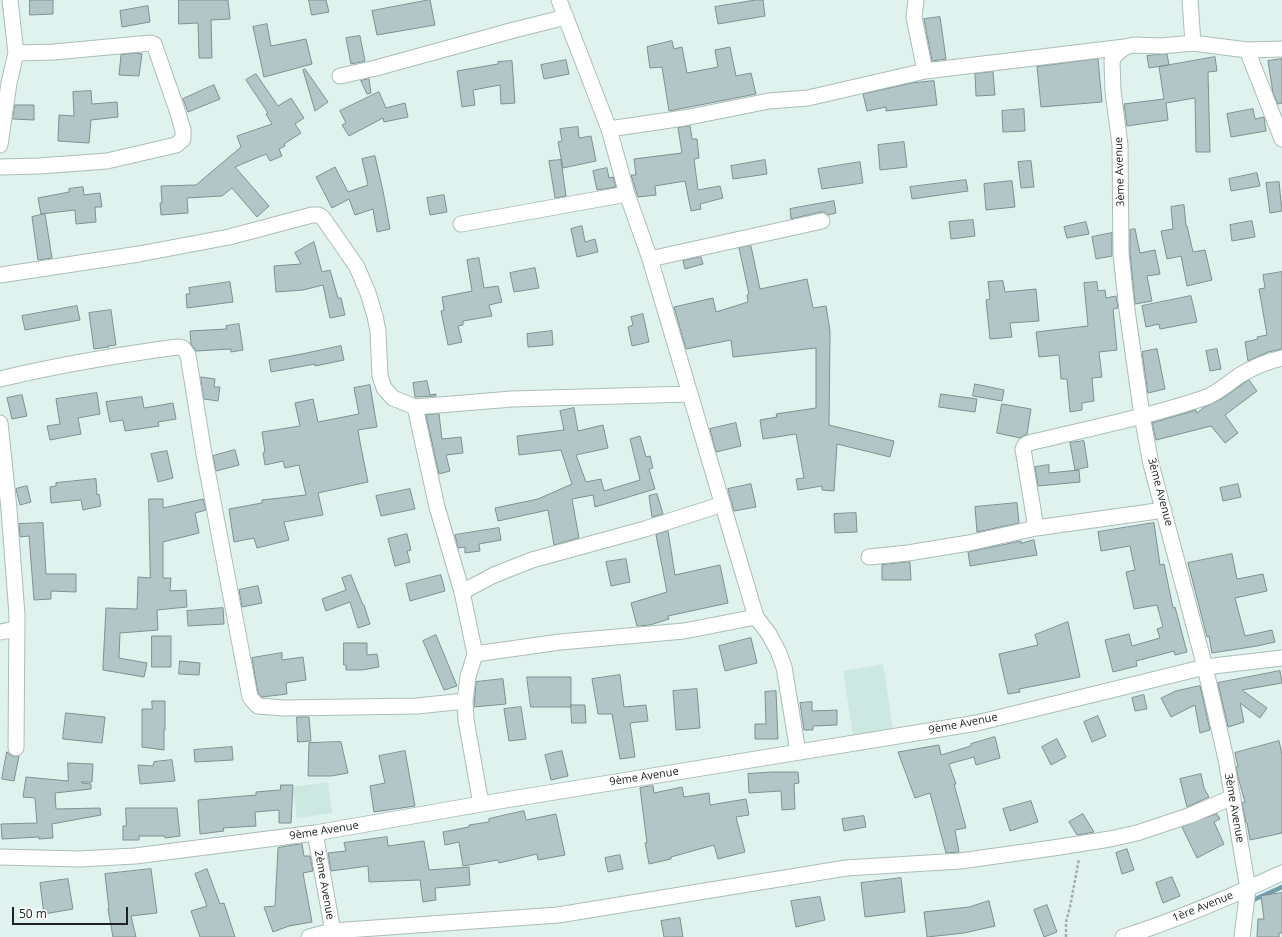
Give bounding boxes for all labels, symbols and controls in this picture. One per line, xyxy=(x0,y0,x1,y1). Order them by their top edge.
street label: 3ème Avenue xyxy=(1112,137,1128,207)
street label: 3ème Avenue xyxy=(1145,456,1175,528)
street label: 9ème Avenue xyxy=(927,711,999,737)
street label: 9ème Avenue xyxy=(608,765,680,789)
street label: 3ème Avenue xyxy=(1221,772,1247,844)
street label: 9ème Avenue xyxy=(288,819,360,843)
street label: 2ème Avenue xyxy=(311,849,337,921)
street label: 1ère Avenue xyxy=(1171,889,1235,925)
scale bar xyxy=(14,899,130,925)
text: 50 m xyxy=(19,905,47,922)

